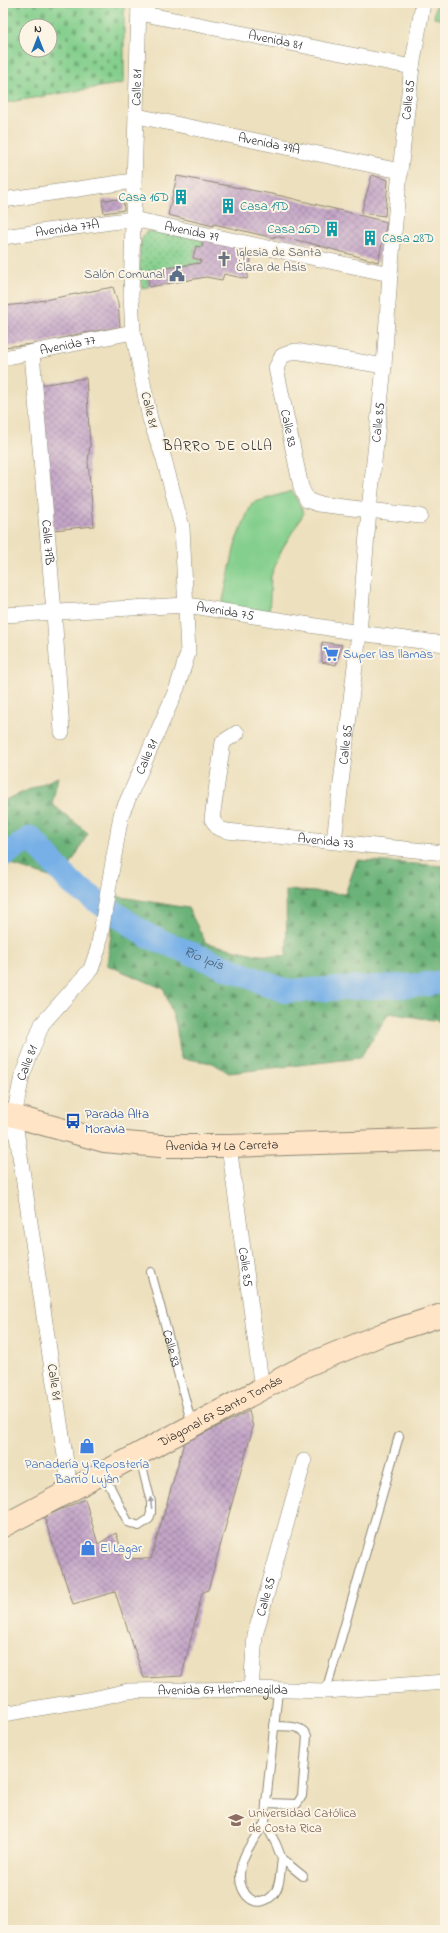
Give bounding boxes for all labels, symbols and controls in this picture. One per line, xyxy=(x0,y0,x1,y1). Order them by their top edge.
north arrow xyxy=(18,18,58,58)
text: N xyxy=(34,21,42,37)
street label: Avenida 81 xyxy=(247,25,304,55)
street label: Calle 81 xyxy=(127,69,147,106)
street label: Calle 85 xyxy=(396,78,420,121)
street label: Avenida 79A xyxy=(236,128,302,159)
place label: Casa 16D xyxy=(119,188,169,207)
building icon: Casa 16D xyxy=(172,188,190,206)
building icon: Casa 19D xyxy=(219,197,237,215)
place label: Casa 19D xyxy=(240,197,289,216)
street label: Avenida 77A xyxy=(34,214,101,242)
street label: Avenida 79 xyxy=(163,216,220,247)
place label: Casa 26D xyxy=(267,220,320,239)
building icon: Casa 26D xyxy=(323,220,341,238)
building icon: Casa 28D xyxy=(361,229,379,247)
place label: Casa 28D xyxy=(382,229,434,248)
place label: Iglesia de Santa Clara de Asís xyxy=(236,243,321,277)
church icon: Iglesia de Santa Clara de Asís xyxy=(215,250,233,268)
place label: Salón Comunal xyxy=(84,265,165,284)
public building icon: Salón Comunal xyxy=(168,265,186,283)
street label: Avenida 77 xyxy=(38,330,98,360)
street label: Calle 81 xyxy=(135,390,163,430)
street label: Calle 85 xyxy=(367,401,390,443)
street label: Calle 83 xyxy=(275,408,302,449)
district label: BARRO DE OLLA xyxy=(162,436,273,457)
street label: Calle 79B xyxy=(37,519,60,566)
street label: Avenida 75 xyxy=(195,597,256,625)
supermarket icon: Super las llamas xyxy=(322,645,340,663)
place label: Super las llamas xyxy=(343,645,433,664)
street label: Calle 85 xyxy=(334,723,357,766)
street label: Calle 81 xyxy=(131,736,163,777)
street label: Avenida 73 xyxy=(297,829,355,853)
water label: Río Ipís xyxy=(180,941,228,976)
street label: Calle 81 xyxy=(12,1042,42,1082)
place label: Parada Alta Moravia xyxy=(85,1105,149,1139)
bus stop icon: Parada Alta Moravia xyxy=(64,1112,82,1130)
street label: Avenida 71 La Carreta xyxy=(165,1135,279,1156)
street label: Calle 85 xyxy=(233,1246,258,1289)
street label: Calle 83 xyxy=(157,1328,186,1369)
street label: Calle 81 xyxy=(42,1362,66,1402)
street label: Diagonal 67 Santo Tomás xyxy=(154,1370,286,1452)
shop icon: Panadería y Repostería Barrio Luján xyxy=(78,1437,96,1455)
place label: Panadería y Repostería Barrio Luján xyxy=(25,1455,149,1489)
one-way arrow xyxy=(147,1497,154,1509)
shop icon: El Lagar xyxy=(79,1539,97,1557)
place label: El Lagar xyxy=(100,1539,143,1559)
street label: Calle 85 xyxy=(251,1574,281,1618)
street label: Avenida 67 Hermenegilda xyxy=(158,1679,288,1700)
place label: Universidad Católica de Costa Rica xyxy=(248,1804,356,1838)
school or university icon: Universidad Católica de Costa Rica xyxy=(227,1811,245,1829)

